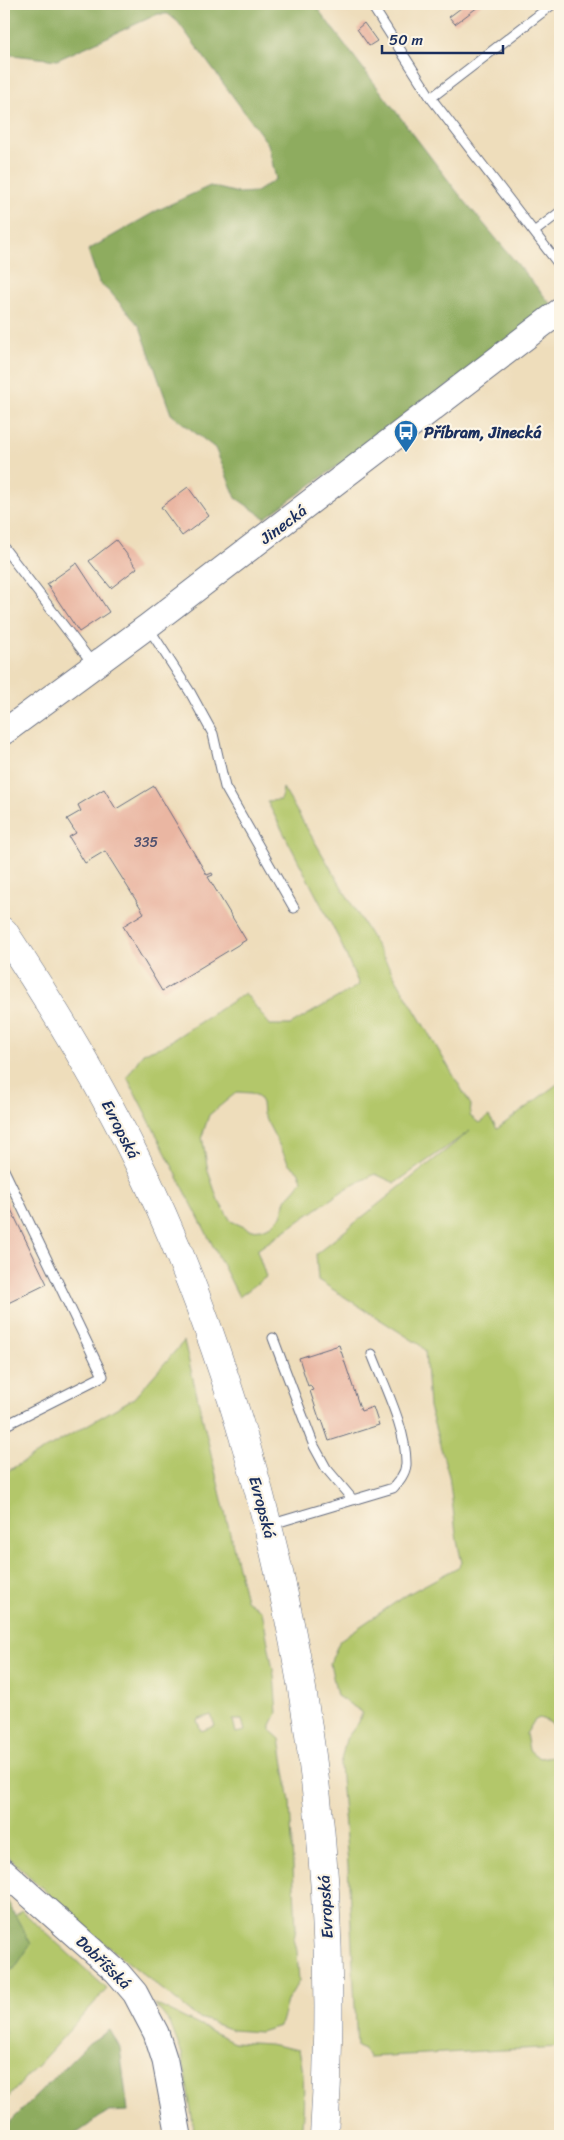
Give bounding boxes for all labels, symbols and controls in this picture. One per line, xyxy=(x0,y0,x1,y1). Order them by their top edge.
scale bar xyxy=(382,22,503,54)
text: 50 m xyxy=(389,27,424,53)
place label: Příbram, Jinecká xyxy=(424,418,542,447)
bus stop icon: Příbram, Jinecká xyxy=(393,419,419,453)
street label: Jinecká xyxy=(252,497,313,553)
house number: 335 xyxy=(134,830,158,855)
street label: Evropská xyxy=(93,1094,148,1164)
street label: Evropská xyxy=(240,1473,285,1541)
street label: Evropská xyxy=(309,1875,342,1939)
street label: Dobříšská xyxy=(69,1928,138,1997)

